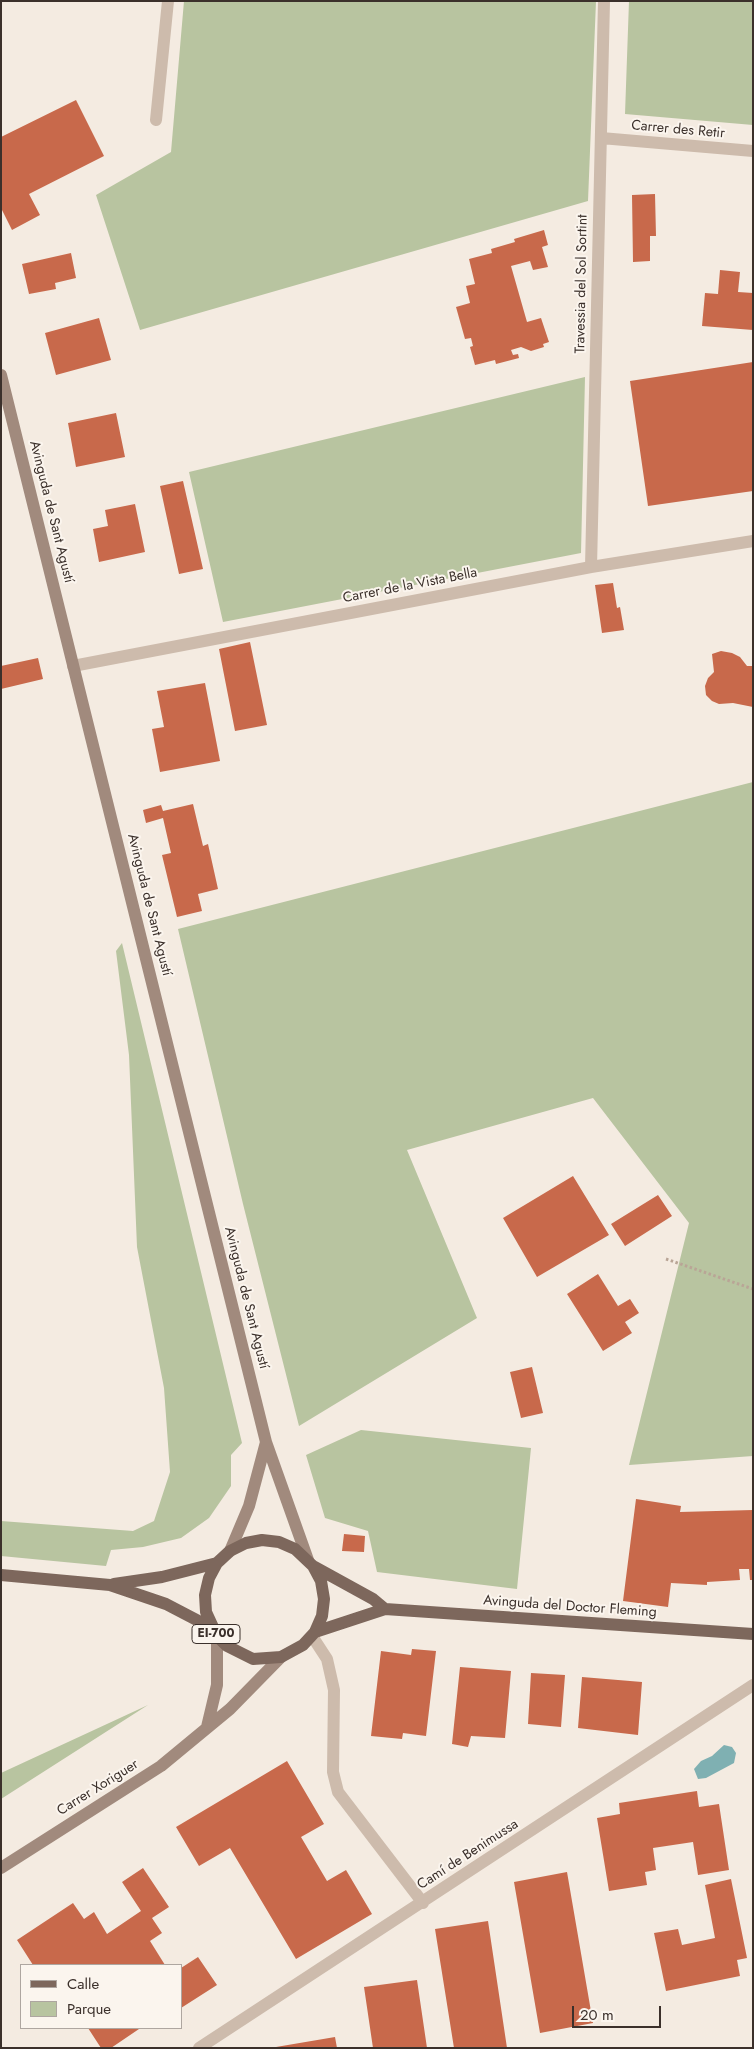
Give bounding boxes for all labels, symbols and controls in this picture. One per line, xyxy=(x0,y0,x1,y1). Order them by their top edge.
street label: Carrer des Retir xyxy=(631,118,725,142)
street label: Travessia del Sol Sortint xyxy=(572,214,592,354)
street label: Avinguda de Sant Agustí xyxy=(25,439,77,585)
street label: Carrer de la Vista Bella xyxy=(341,565,479,607)
street label: Avinguda de Sant Agustí xyxy=(123,832,175,978)
street label: Avinguda de Sant Agustí xyxy=(220,1225,272,1371)
street label: Avinguda del Doctor Fleming xyxy=(483,1593,657,1621)
road number: EI-700 xyxy=(192,1625,240,1644)
street label: Carrer Xoriguer xyxy=(54,1756,142,1820)
street label: Camí de Benimussa xyxy=(414,1816,522,1894)
legend xyxy=(20,1964,182,2029)
text: Calle xyxy=(67,1973,99,1995)
scale bar xyxy=(574,1996,663,2028)
text: Parque xyxy=(67,1998,111,2020)
text: 20 m xyxy=(580,2004,614,2026)

